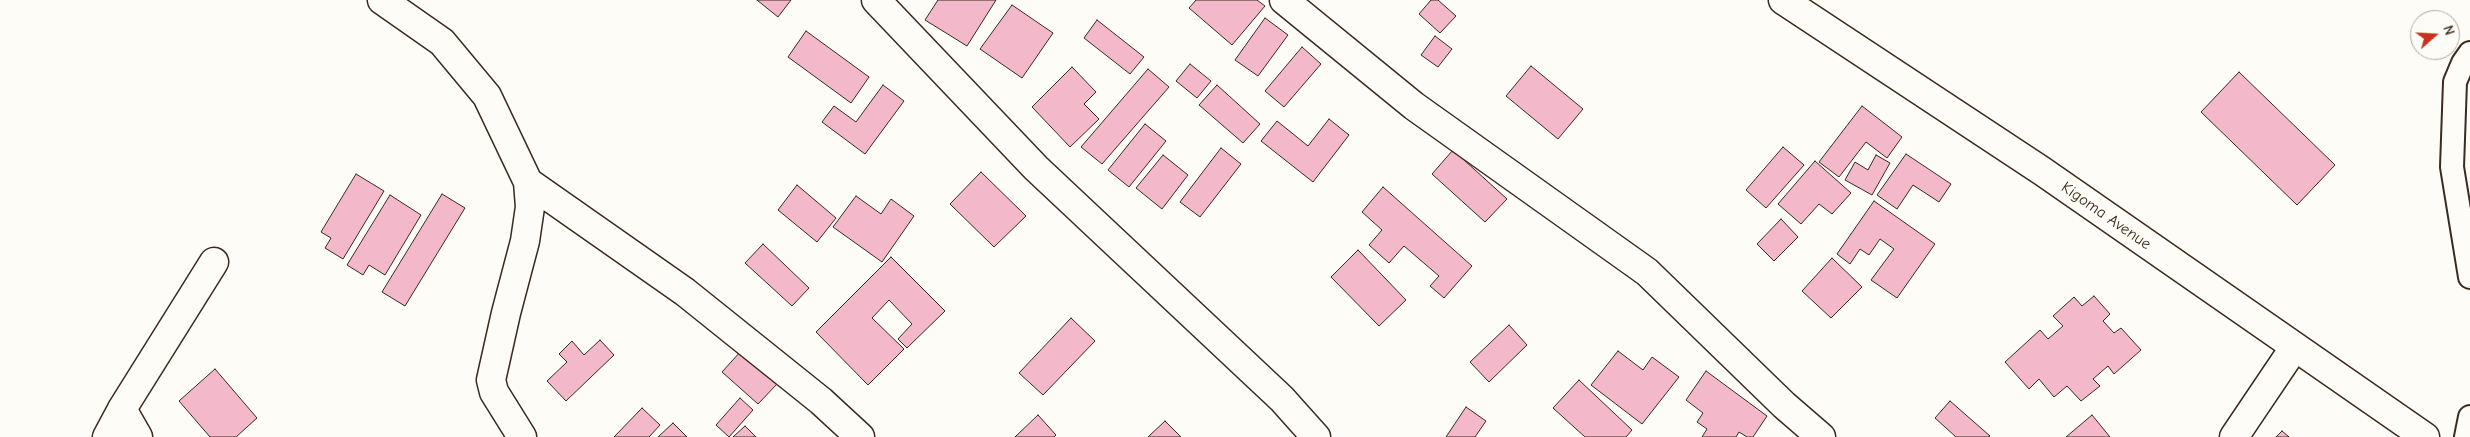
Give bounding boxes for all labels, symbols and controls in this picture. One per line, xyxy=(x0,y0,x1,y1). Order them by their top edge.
north arrow xyxy=(2410,10,2460,60)
text: N xyxy=(2439,23,2458,37)
street label: Kigoma Avenue xyxy=(2057,178,2155,254)

